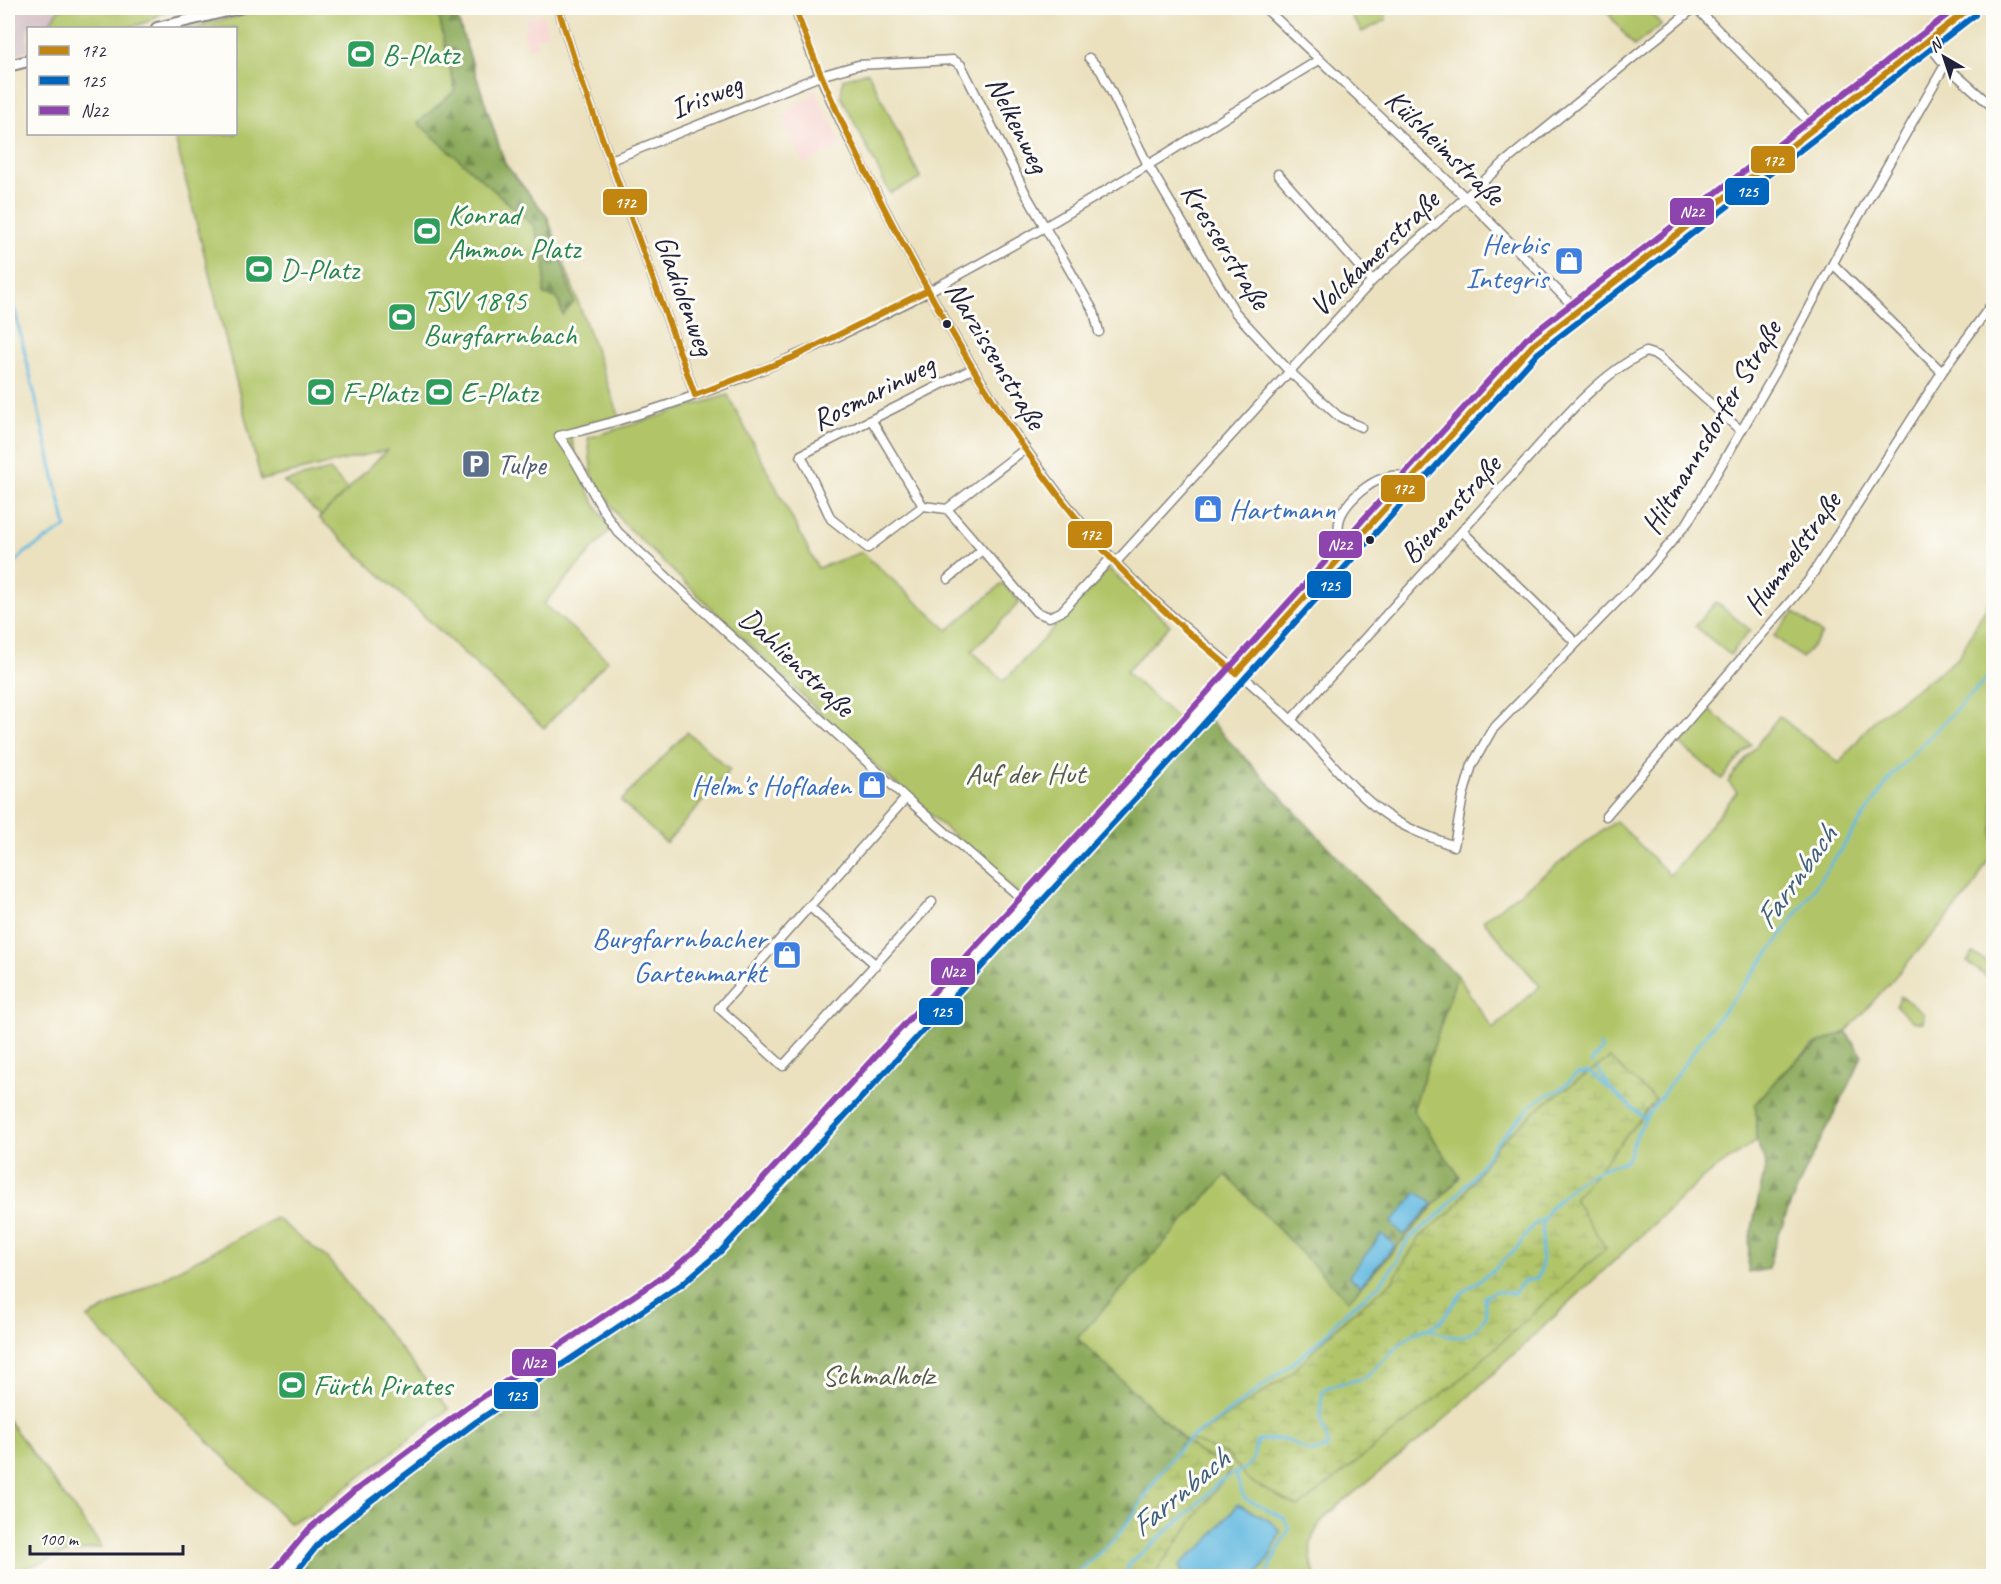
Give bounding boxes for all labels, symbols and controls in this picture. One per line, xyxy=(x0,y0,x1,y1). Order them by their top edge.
legend xyxy=(27,27,237,135)
north arrow xyxy=(1914,27,1974,87)
text: N xyxy=(1925,33,1948,57)
place label: B-Platz xyxy=(382,35,461,73)
sports icon: B-Platz xyxy=(345,38,377,70)
text: 172 xyxy=(81,40,107,62)
street label: Irisweg xyxy=(664,64,749,128)
street label: Nelkenweg xyxy=(978,69,1059,181)
text: 125 xyxy=(81,70,106,92)
street label: Külsheimstraße xyxy=(1377,81,1515,215)
text: N22 xyxy=(81,100,110,122)
line badge: 172 xyxy=(1750,145,1796,174)
text: 172 xyxy=(1762,151,1786,171)
street label: Kresserstraße xyxy=(1172,176,1281,318)
line badge: 125 xyxy=(1724,177,1770,206)
street label: Volckamerstraße xyxy=(1301,180,1449,324)
text: 125 xyxy=(1736,182,1760,202)
line badge: 172 xyxy=(602,188,648,216)
text: 172 xyxy=(614,193,638,213)
place label: Konrad Ammon Platz xyxy=(448,195,582,267)
line badge: N22 xyxy=(1669,197,1715,226)
text: N22 xyxy=(1680,202,1706,222)
sports icon: Konrad Ammon Platz xyxy=(411,215,443,247)
place label: Herbis Integris xyxy=(1466,225,1551,297)
street label: Gladiolenweg xyxy=(646,230,725,363)
shop icon: Herbis Integris xyxy=(1553,245,1585,277)
place label: D-Platz xyxy=(280,250,360,288)
sports icon: D-Platz xyxy=(243,253,275,285)
street label: Narzissenstraße xyxy=(937,274,1056,438)
place label: TSV 1895 Burgfarrnbach xyxy=(423,281,577,353)
sports icon: TSV 1895 Burgfarrnbach xyxy=(386,301,418,333)
street label: Hiltmannsdorfer Straße xyxy=(1632,311,1791,541)
unlabelled marker xyxy=(941,318,953,330)
street label: Rosmarinweg xyxy=(805,344,943,439)
place label: F-Platz xyxy=(342,373,419,411)
place label: E-Platz xyxy=(460,373,539,411)
sports icon: F-Platz xyxy=(305,376,337,408)
sports icon: E-Platz xyxy=(423,376,455,408)
place label: Tulpe xyxy=(497,445,548,483)
street label: Bienenstraße xyxy=(1391,445,1510,571)
parking icon: Tulpe xyxy=(460,448,492,480)
line badge: 172 xyxy=(1380,474,1426,503)
text: 172 xyxy=(1392,479,1416,499)
street label: Hummelstraße xyxy=(1735,482,1851,622)
place label: Hartmann xyxy=(1229,490,1336,528)
shop icon: Hartmann xyxy=(1192,493,1224,525)
line badge: 172 xyxy=(1067,520,1113,549)
text: 172 xyxy=(1079,525,1103,545)
line badge: N22 xyxy=(1318,530,1363,559)
unlabelled marker xyxy=(1364,534,1376,546)
text: N22 xyxy=(1328,535,1354,555)
line badge: 125 xyxy=(1306,570,1352,599)
text: 125 xyxy=(1318,576,1342,596)
street label: Dahlienstraße xyxy=(731,599,864,727)
park label: Auf der Hut xyxy=(965,754,1088,792)
place label: Helm's Hofladen xyxy=(691,766,852,804)
shop icon: Helm's Hofladen xyxy=(856,769,888,801)
water label: Farrnbach xyxy=(1745,815,1847,937)
place label: Burgfarrnbacher Gartenmarkt xyxy=(592,919,769,991)
shop icon: Burgfarrnbacher Gartenmarkt xyxy=(771,939,803,971)
line badge: N22 xyxy=(930,957,976,986)
text: N22 xyxy=(941,962,967,982)
line badge: 125 xyxy=(918,997,964,1026)
text: 125 xyxy=(930,1002,954,1022)
line badge: N22 xyxy=(511,1348,557,1377)
text: N22 xyxy=(522,1353,548,1373)
park label: Schmalholz xyxy=(822,1356,938,1394)
place label: Fürth Pirates xyxy=(313,1366,455,1404)
sports icon: Fürth Pirates xyxy=(276,1369,308,1401)
line badge: 125 xyxy=(493,1381,539,1410)
text: 125 xyxy=(505,1386,529,1406)
water label: Farrnbach xyxy=(1121,1437,1239,1546)
scale bar xyxy=(30,1518,183,1556)
text: 100 m xyxy=(39,1528,80,1550)

